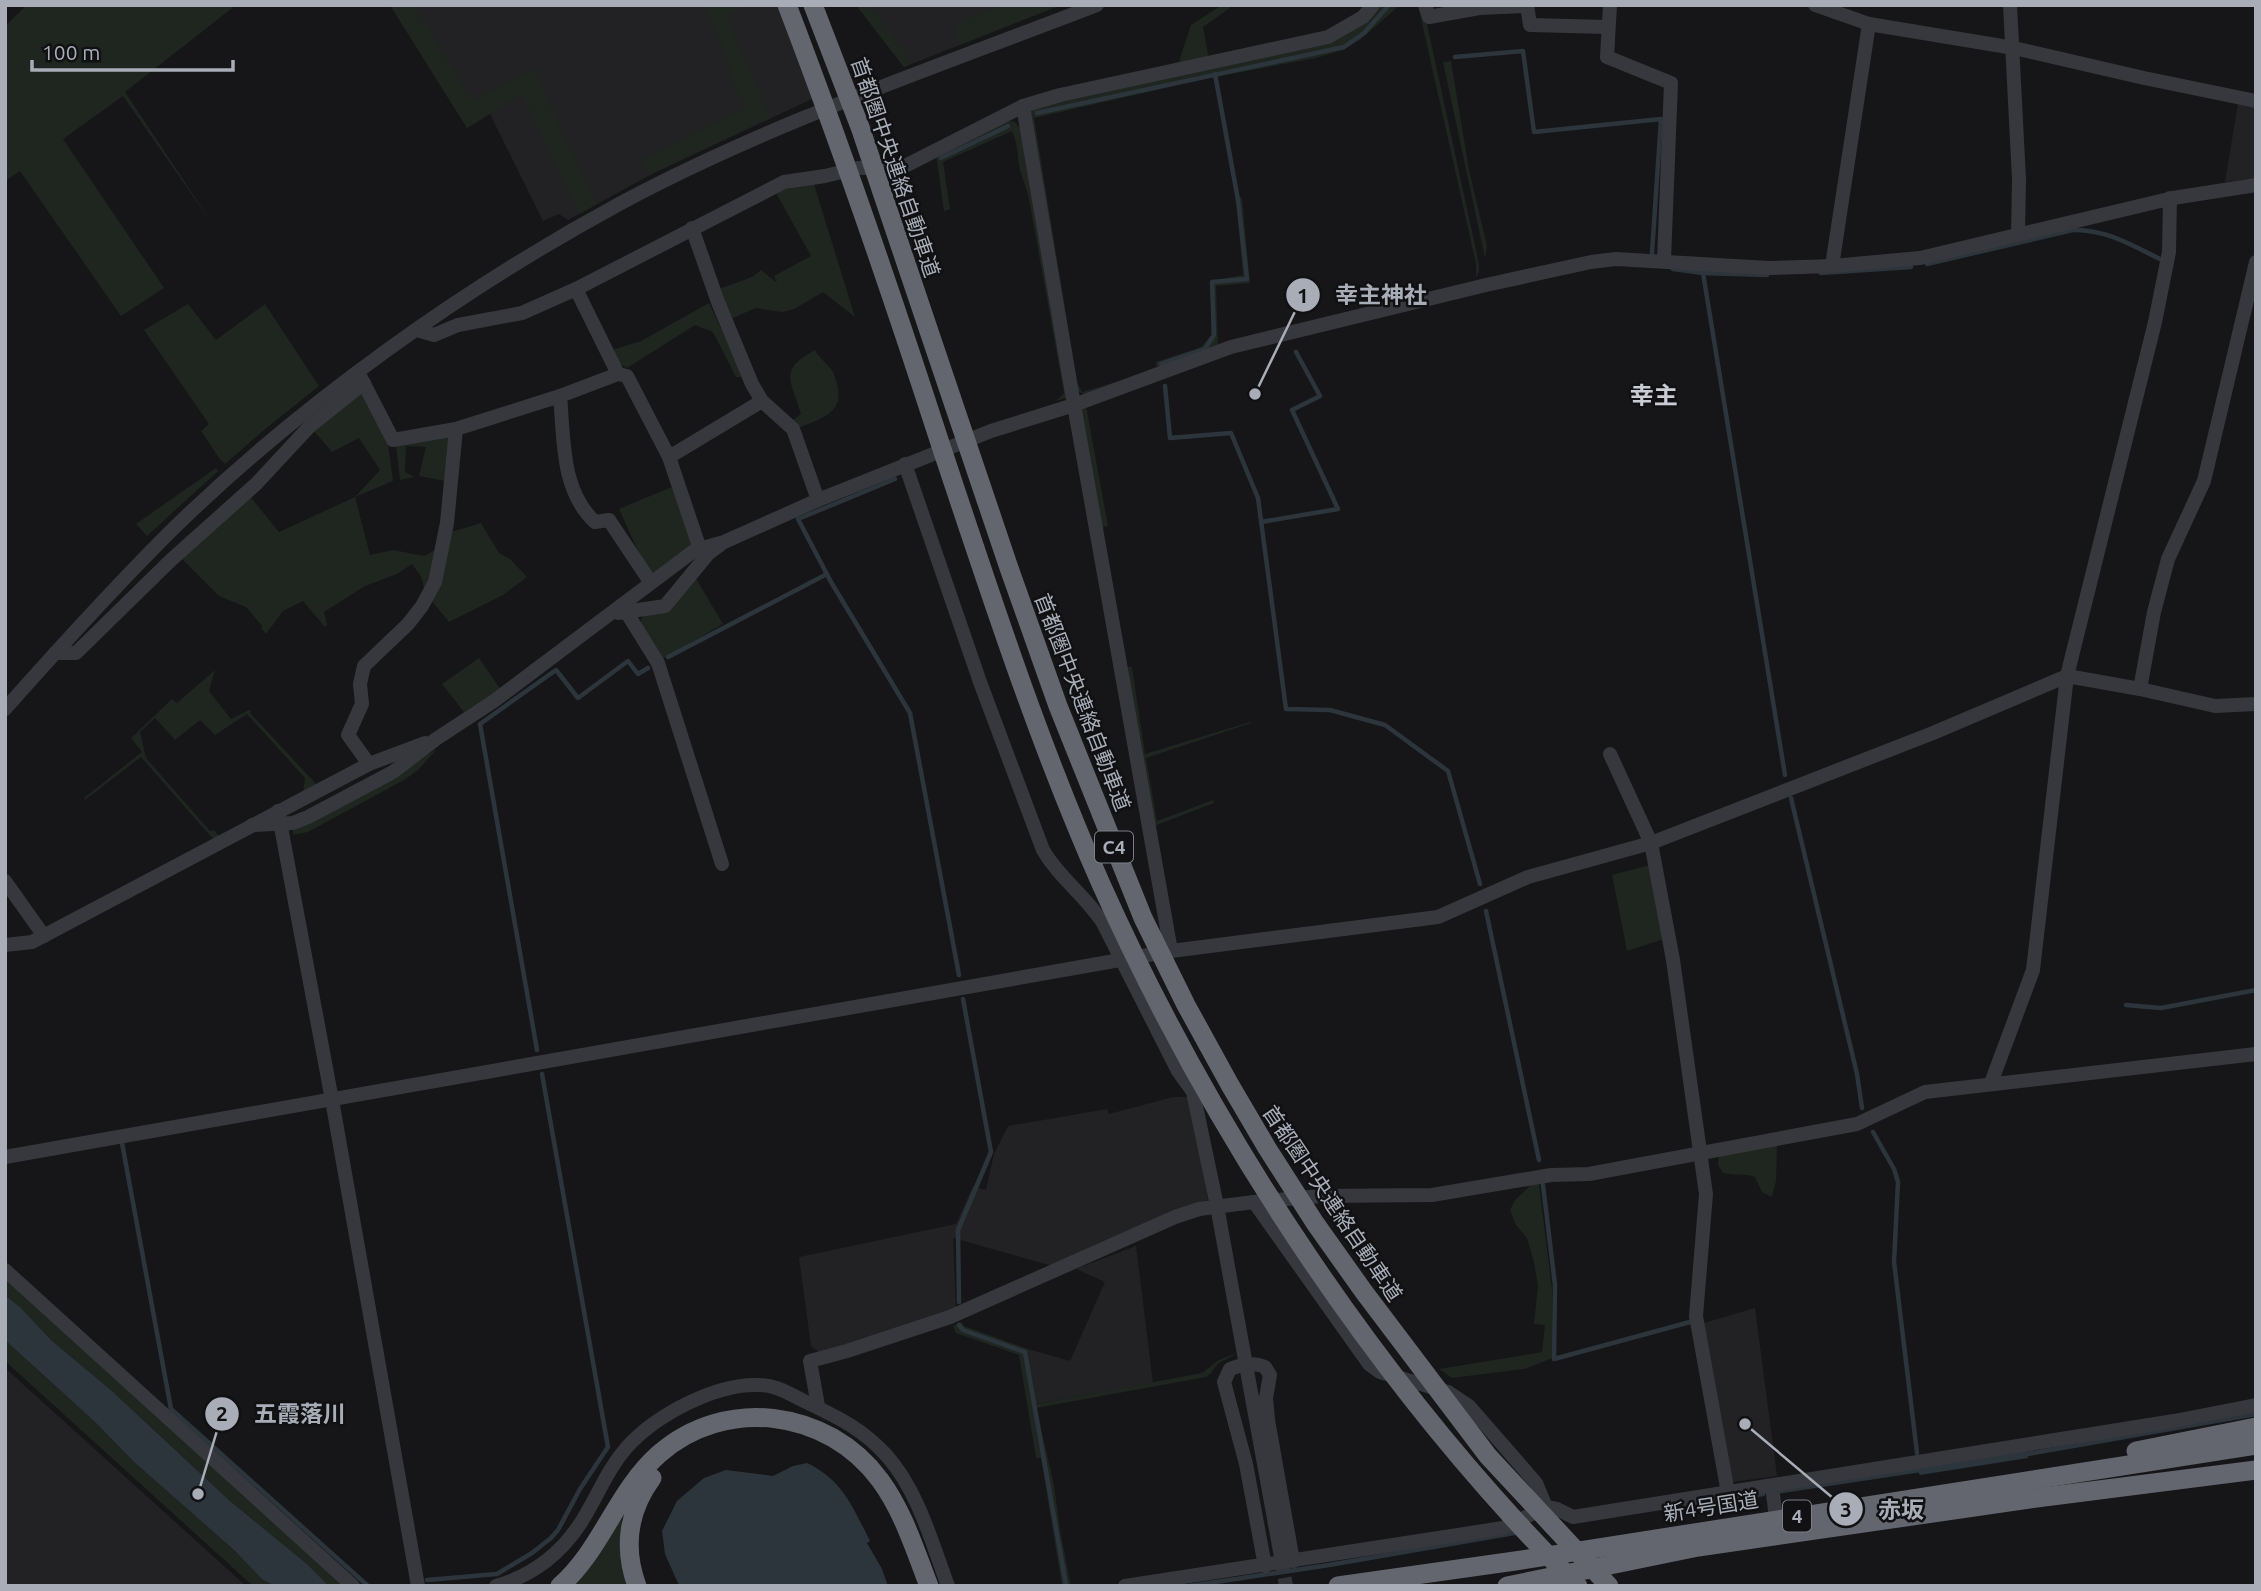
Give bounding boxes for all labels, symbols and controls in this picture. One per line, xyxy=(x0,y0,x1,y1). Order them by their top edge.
scale bar xyxy=(32,28,233,72)
text: 100 m xyxy=(42,40,100,64)
street label: 首都圏中央連絡自動車道 xyxy=(847,54,945,280)
callout: 幸主神社 xyxy=(1286,273,1441,317)
text: 幸主神社 xyxy=(1335,282,1427,307)
text: 1 xyxy=(1297,283,1309,307)
district label: 幸主 xyxy=(1630,382,1678,409)
street label: 首都圏中央連絡自動車道 xyxy=(1030,590,1136,814)
road number: C4 xyxy=(1095,832,1133,862)
street label: 首都圏中央連絡自動車道 xyxy=(1258,1101,1408,1305)
callout: 五霞落川 xyxy=(205,1392,360,1436)
text: 2 xyxy=(216,1401,228,1425)
text: 五霞落川 xyxy=(254,1401,346,1426)
street label: 新4号国道 xyxy=(1662,1487,1760,1525)
callout: 赤坂 xyxy=(1829,1487,1938,1531)
text: 3 xyxy=(1840,1497,1852,1521)
text: 赤坂 xyxy=(1878,1497,1924,1522)
road number: 4 xyxy=(1783,1500,1811,1532)

